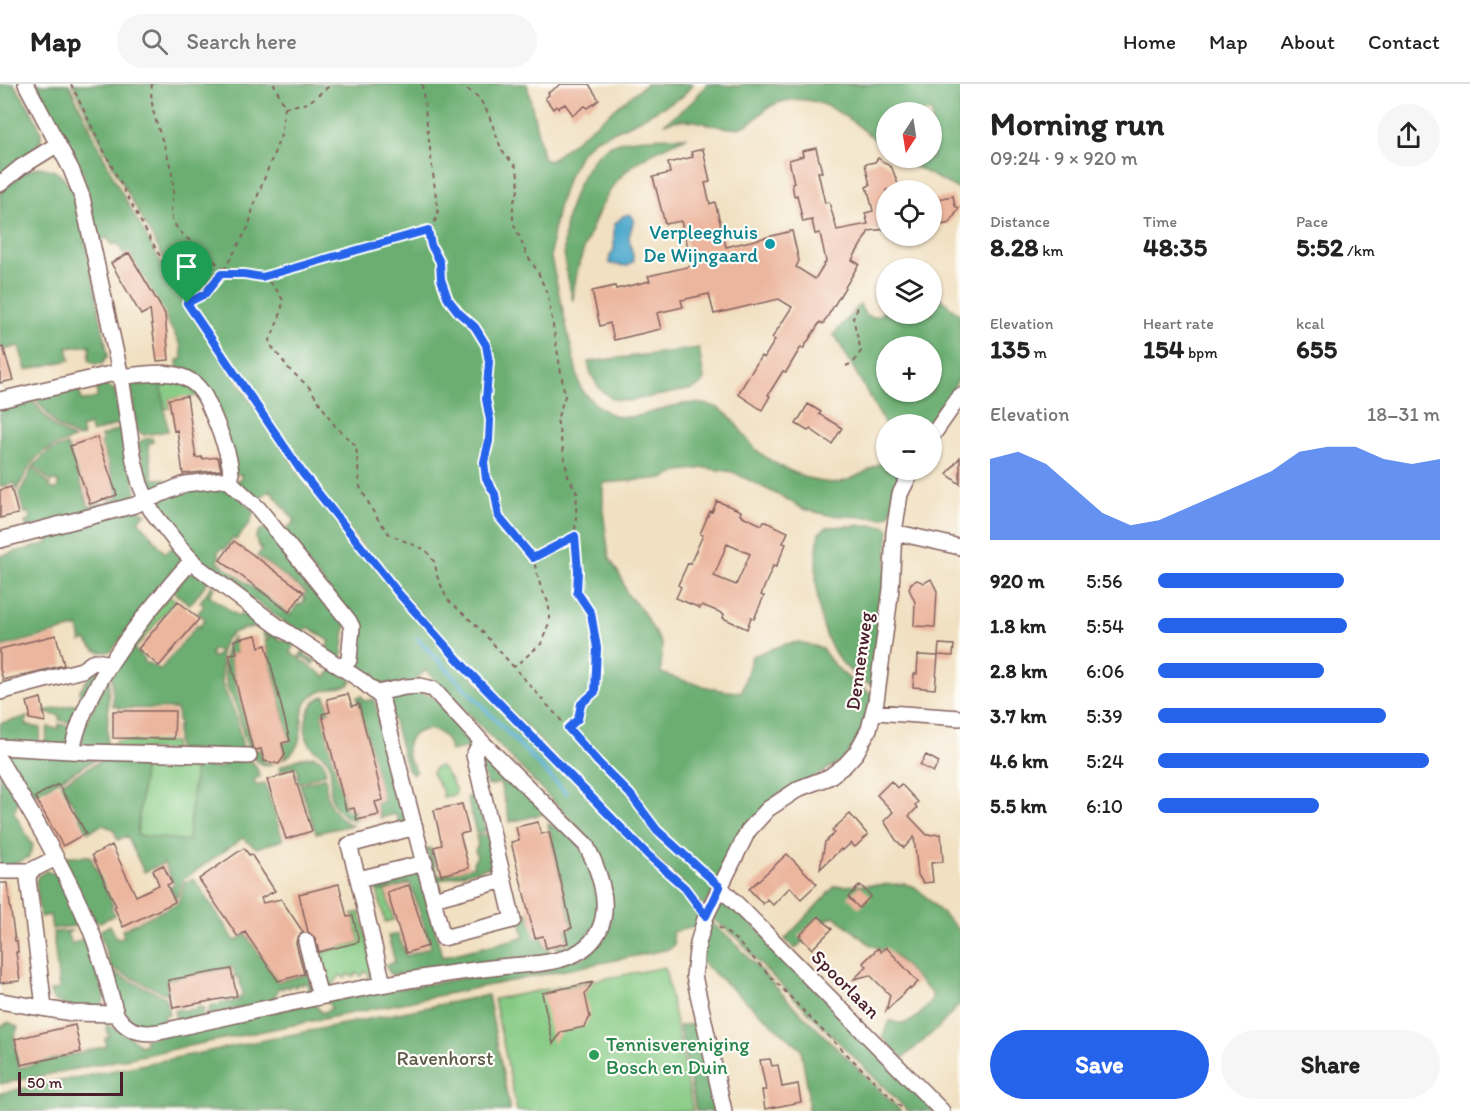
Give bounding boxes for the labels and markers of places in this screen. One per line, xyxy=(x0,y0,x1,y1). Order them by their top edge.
place label: Verpleeghuis De Wijngaard xyxy=(643,220,758,267)
marker: Verpleeghuis De Wijngaard xyxy=(763,237,777,251)
pin xyxy=(161,241,212,303)
place label: Tennisvereniging Bosch en Duin xyxy=(606,1032,750,1079)
marker: Tennisvereniging Bosch en Duin xyxy=(587,1048,601,1062)

